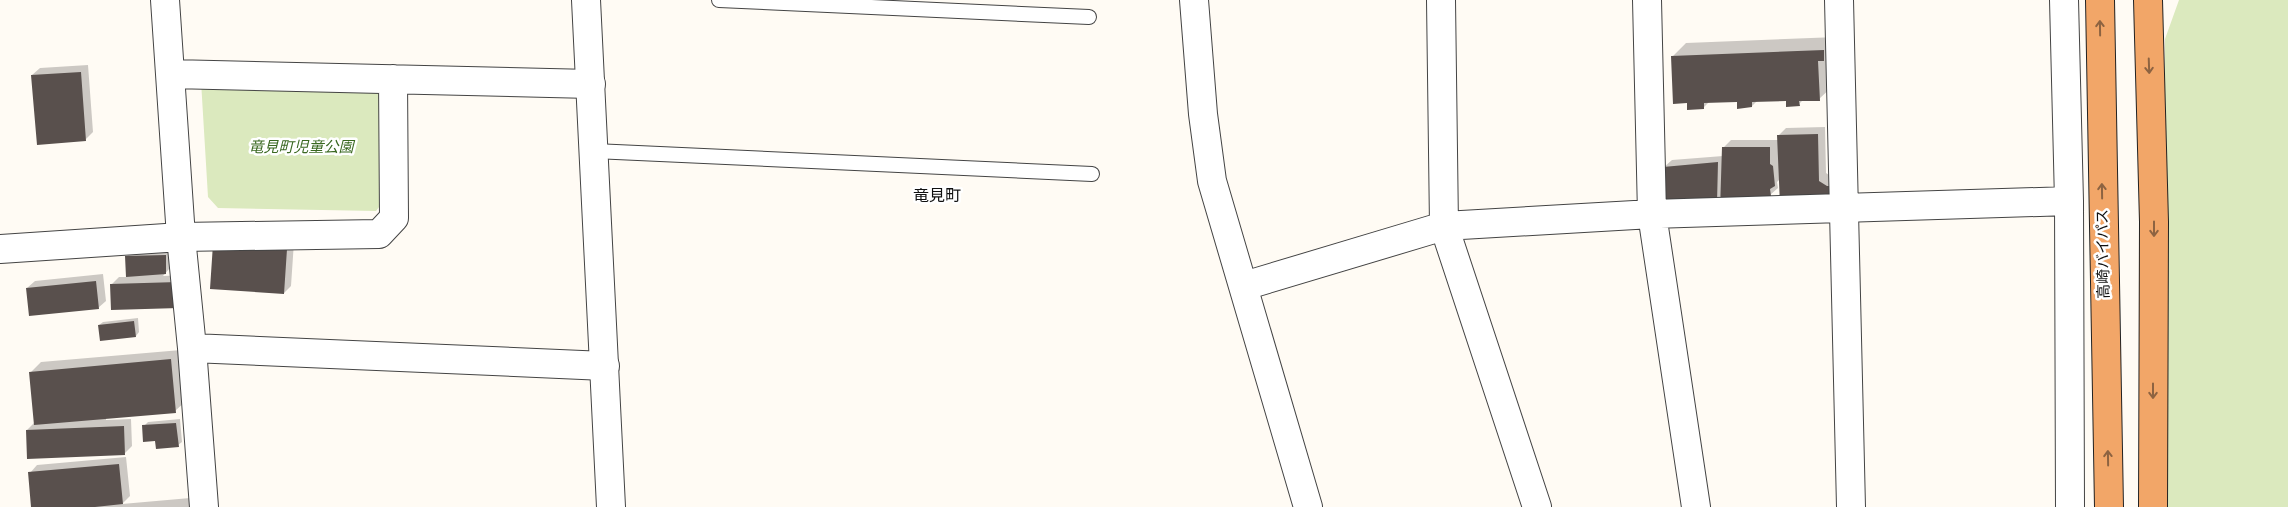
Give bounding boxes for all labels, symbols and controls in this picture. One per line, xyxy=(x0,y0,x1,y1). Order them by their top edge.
one-way arrow xyxy=(2096,21,2105,37)
one-way arrow xyxy=(2145,58,2154,74)
park label: 竜見町児童公園 xyxy=(248,139,355,155)
one-way arrow xyxy=(2097,183,2107,200)
district label: 竜見町 xyxy=(913,187,961,204)
street label: 高崎バイパス xyxy=(2094,209,2112,299)
one-way arrow xyxy=(2149,220,2159,236)
one-way arrow xyxy=(2148,382,2158,399)
one-way arrow xyxy=(2103,451,2113,467)

